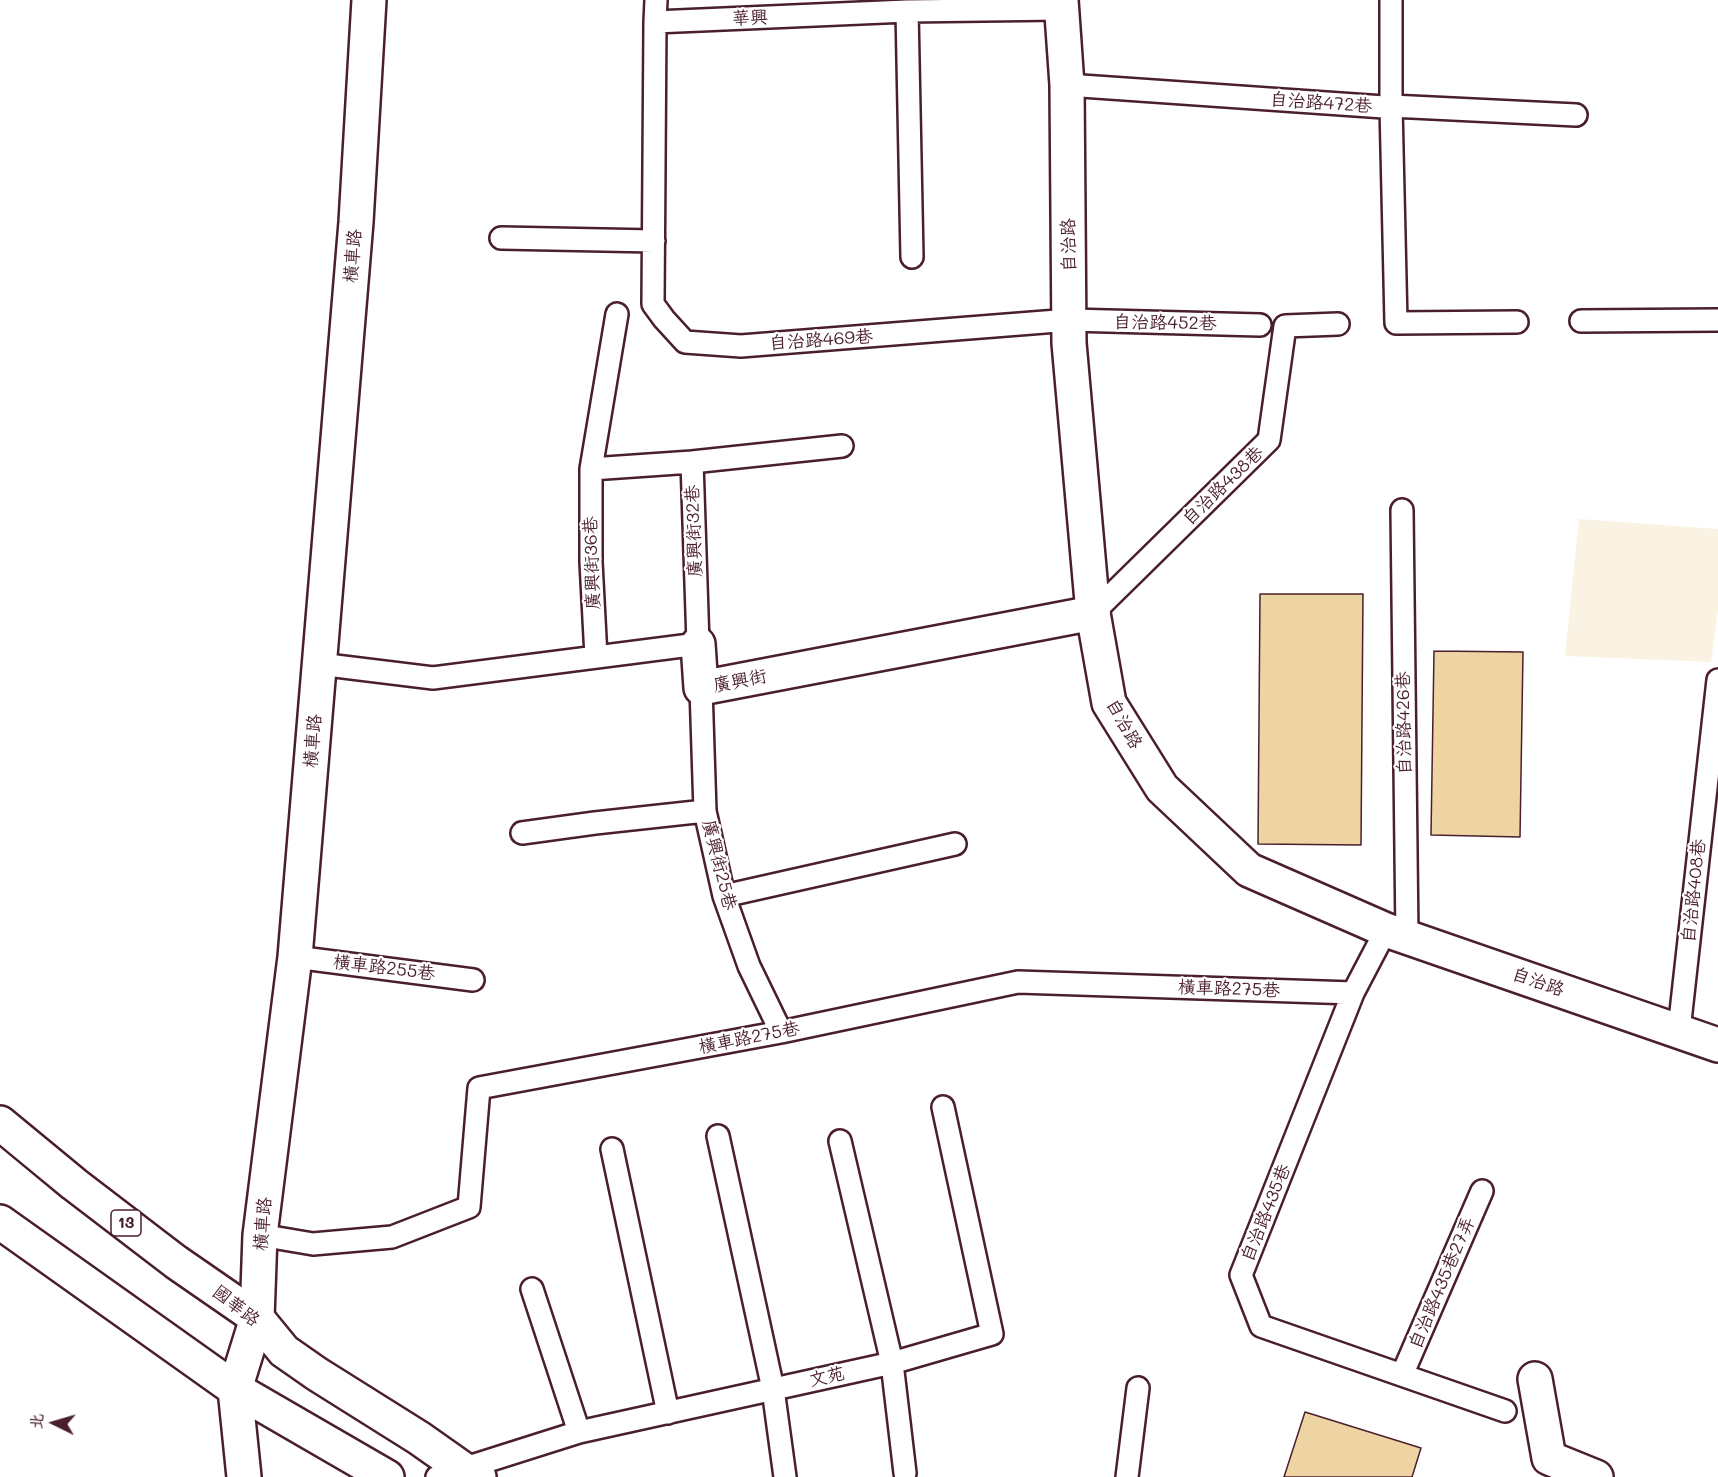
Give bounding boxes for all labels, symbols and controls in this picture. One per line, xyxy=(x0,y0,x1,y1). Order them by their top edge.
street label: 華興 xyxy=(732,7,768,29)
street label: 自治路472巷 xyxy=(1269,89,1373,117)
street label: 自治路 xyxy=(1058,218,1080,272)
street label: 橫車路 xyxy=(340,228,366,284)
street label: 自治路452巷 xyxy=(1113,311,1217,335)
street label: 自治路469巷 xyxy=(768,326,874,354)
street label: 自治路438巷 xyxy=(1178,442,1268,530)
street label: 廣興街32巷 xyxy=(682,484,706,578)
street label: 廣興街36巷 xyxy=(580,516,604,610)
street label: 廣興街 xyxy=(711,665,769,697)
street label: 自治路426巷 xyxy=(1392,671,1416,775)
street label: 自治路 xyxy=(1101,695,1147,753)
street label: 橫車路 xyxy=(300,713,326,769)
street label: 廣興街25巷 xyxy=(697,818,741,912)
street label: 自治路408巷 xyxy=(1678,838,1710,944)
street label: 橫車路255巷 xyxy=(332,951,436,985)
street label: 自治路 xyxy=(1509,963,1567,1001)
street label: 橫車路275巷 xyxy=(1177,976,1281,1002)
street label: 橫車路275巷 xyxy=(697,1018,801,1058)
street label: 自治路435巷 xyxy=(1237,1161,1295,1265)
street label: 橫車路 xyxy=(250,1196,276,1252)
road number: 13 xyxy=(111,1210,141,1236)
street label: 自治路435巷27弄 xyxy=(1404,1214,1480,1352)
street label: 國華路 xyxy=(208,1281,264,1331)
street label: 文苑 xyxy=(807,1363,847,1391)
north arrow xyxy=(24,1393,84,1453)
text: 北 xyxy=(24,1413,47,1430)

